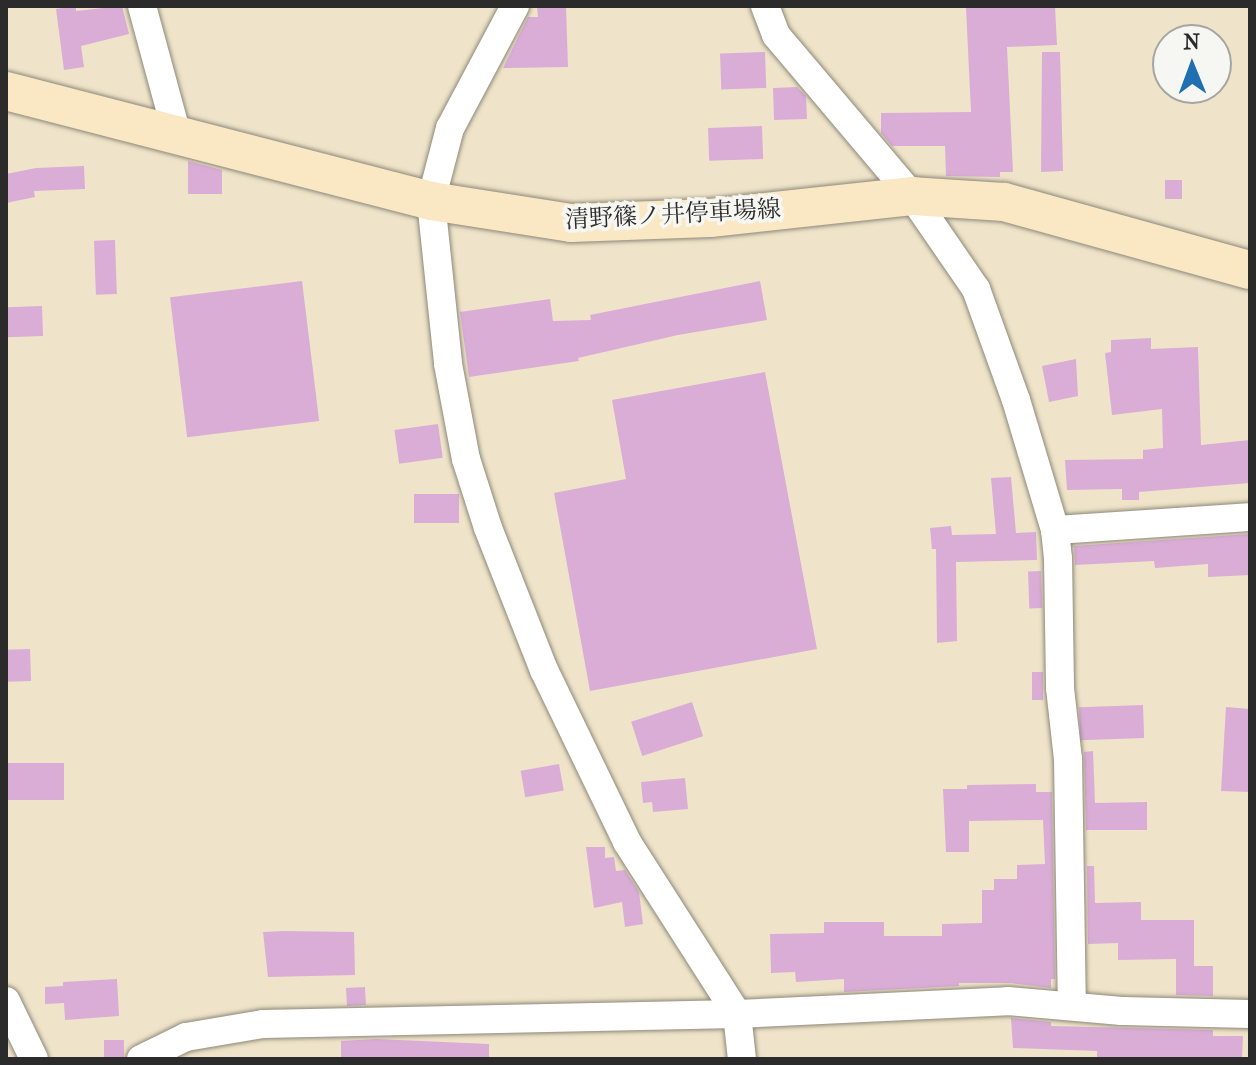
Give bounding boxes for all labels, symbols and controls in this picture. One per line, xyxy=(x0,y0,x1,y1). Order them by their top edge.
north arrow xyxy=(1152,24,1232,104)
text: N xyxy=(1183,29,1200,55)
street label: 清野篠ノ井停車場線 xyxy=(564,195,782,235)

